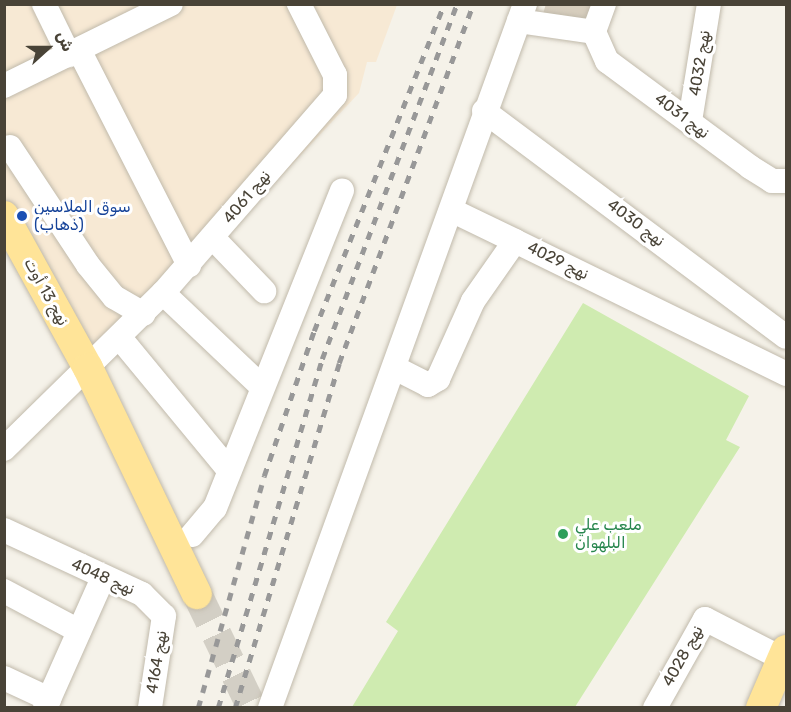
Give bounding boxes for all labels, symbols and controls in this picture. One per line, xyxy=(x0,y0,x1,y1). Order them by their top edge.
north arrow xyxy=(18,18,78,78)
text: ش xyxy=(53,28,78,54)
street label: نهج 4032 xyxy=(685,29,715,97)
street label: نهج 4031 xyxy=(651,89,713,143)
street label: نهج 4061 xyxy=(219,167,275,227)
street label: نهج 4030 xyxy=(603,195,669,251)
place label: سوق الملاسين (ذهاب) xyxy=(34,197,131,235)
marker: سوق الملاسين (ذهاب) xyxy=(15,209,29,223)
street label: نهج 4029 xyxy=(524,238,592,284)
street label: نهج 13 أوت xyxy=(19,255,73,329)
place label: ملعب علي البلهوان xyxy=(575,515,642,553)
marker: ملعب علي البلهوان xyxy=(556,527,570,541)
street label: نهج 4048 xyxy=(68,555,138,599)
street label: نهج 4028 xyxy=(658,622,708,690)
street label: نهج 4164 xyxy=(143,629,171,695)

